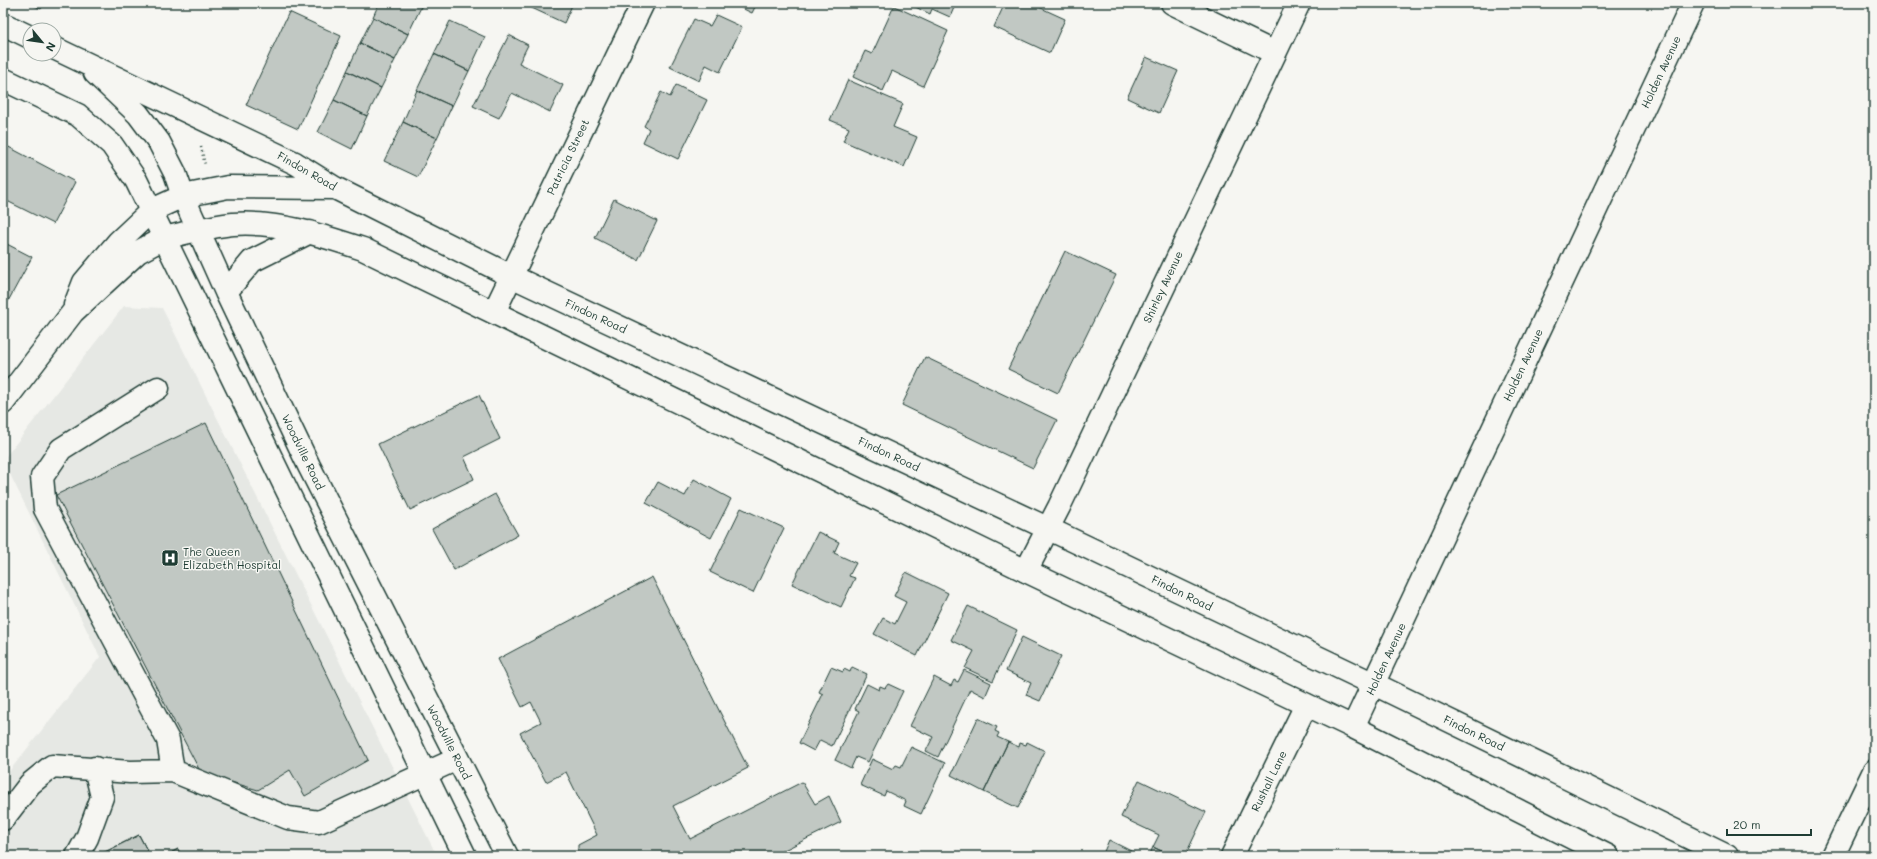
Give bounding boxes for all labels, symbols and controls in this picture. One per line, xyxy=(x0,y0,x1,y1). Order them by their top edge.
north arrow xyxy=(22,22,62,62)
street label: Holden Avenue xyxy=(1637,33,1684,111)
text: N xyxy=(43,40,60,54)
street label: Patricia Street xyxy=(543,116,592,197)
street label: Findon Road xyxy=(275,148,340,194)
street label: Shirley Avenue xyxy=(1139,248,1186,325)
street label: Findon Road xyxy=(563,295,629,336)
street label: Holden Avenue xyxy=(1499,326,1546,404)
street label: Woodville Road xyxy=(279,412,328,492)
street label: Findon Road xyxy=(856,433,922,474)
place label: The Queen Elizabeth Hospital xyxy=(183,544,281,572)
hospital icon: The Queen Elizabeth Hospital xyxy=(160,548,180,568)
street label: Findon Road xyxy=(1149,571,1215,614)
street label: Holden Avenue xyxy=(1362,620,1409,698)
street label: Woodville Road xyxy=(424,702,475,782)
street label: Findon Road xyxy=(1441,711,1507,754)
street label: Rushall Lane xyxy=(1247,748,1290,814)
scale bar xyxy=(1727,811,1811,837)
text: 20 m xyxy=(1733,816,1761,832)

